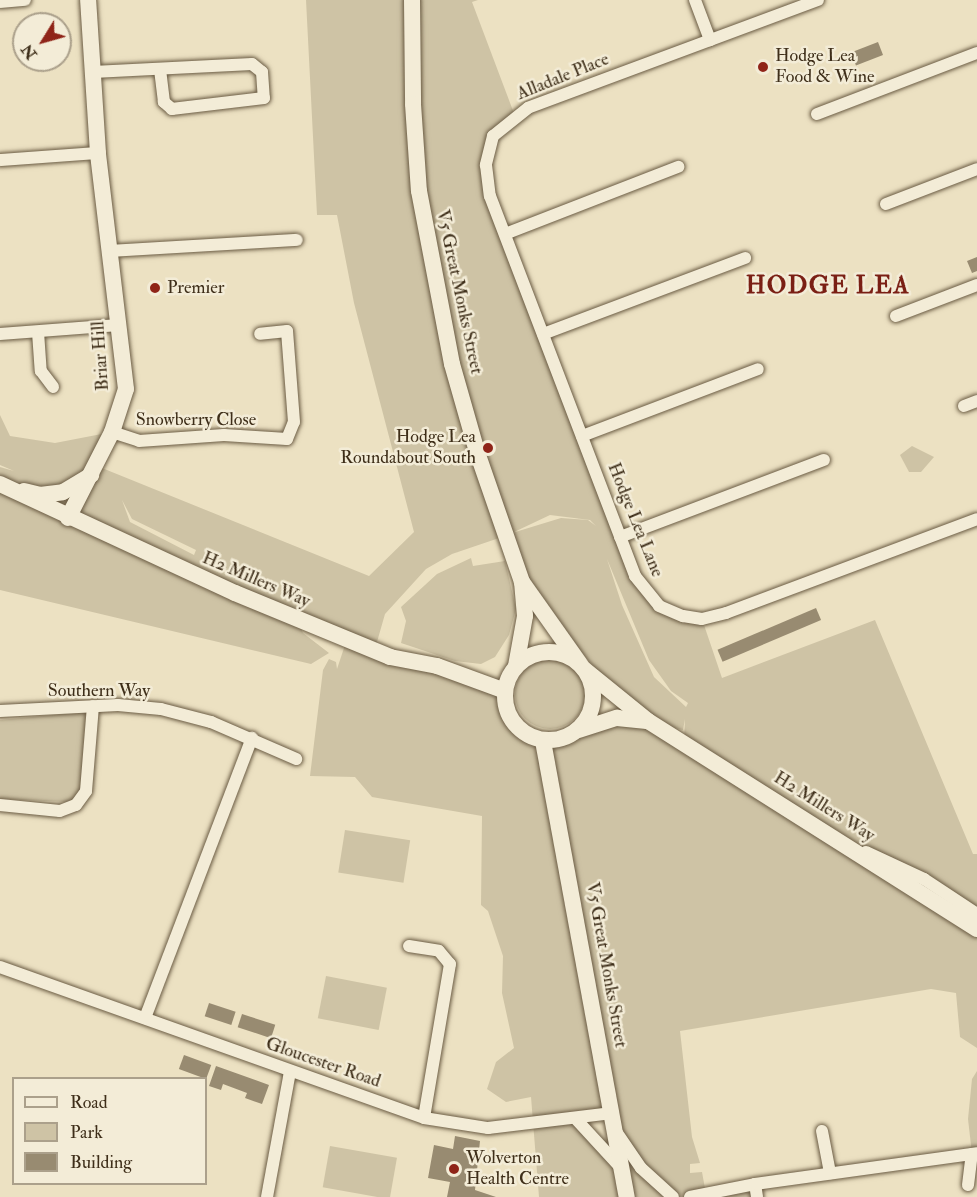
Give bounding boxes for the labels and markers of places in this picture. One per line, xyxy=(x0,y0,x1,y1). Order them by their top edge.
place label: Hodge Lea Food & Wine xyxy=(775,46,875,88)
marker: Hodge Lea Food & Wine xyxy=(756,60,770,74)
place label: Premier xyxy=(167,277,224,299)
marker: Premier xyxy=(148,281,162,295)
place label: Hodge Lea Roundabout South xyxy=(340,427,476,470)
marker: Hodge Lea Roundabout South xyxy=(481,441,495,455)
place label: Wolverton Health Centre xyxy=(466,1148,569,1190)
marker: Wolverton Health Centre xyxy=(447,1162,461,1176)

